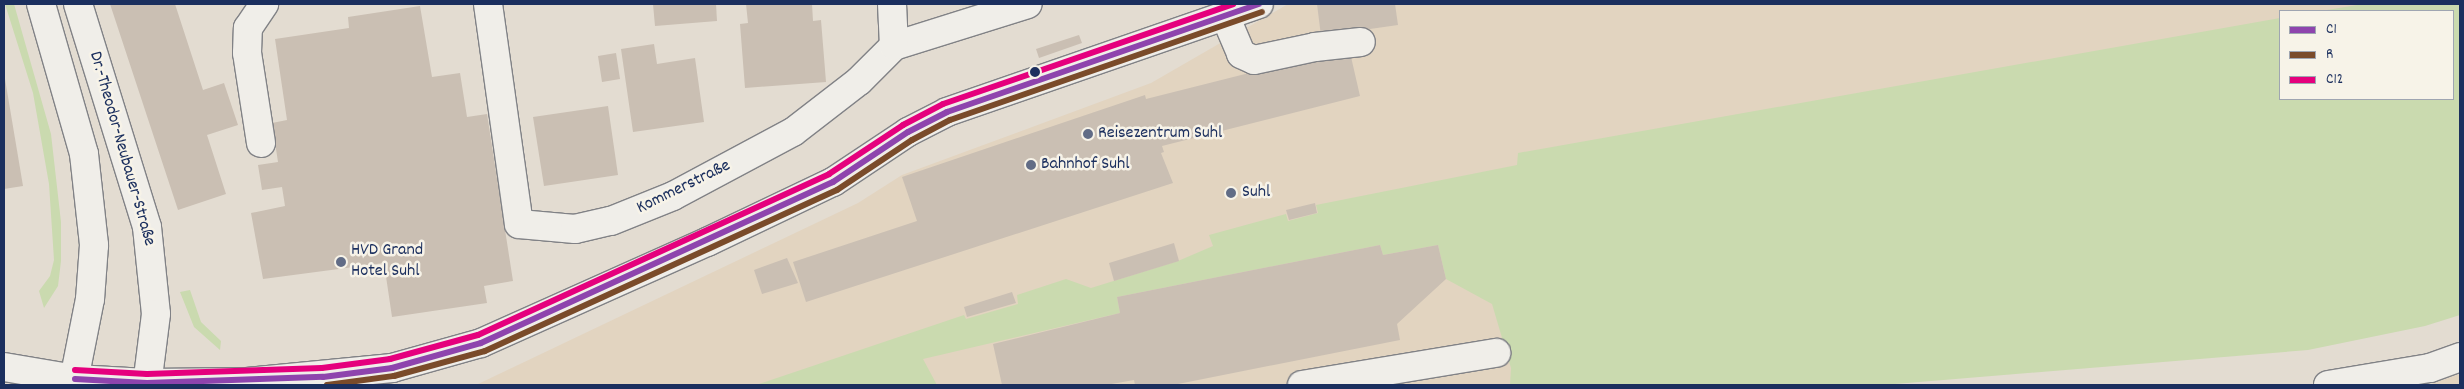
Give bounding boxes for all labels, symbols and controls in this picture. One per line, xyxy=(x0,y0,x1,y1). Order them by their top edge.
legend xyxy=(2279,10,2454,100)
text: C1 xyxy=(2326,19,2337,41)
text: R xyxy=(2326,44,2333,66)
street label: Dr.-Theodor-Neubauer-Straße xyxy=(83,49,159,249)
unlabelled marker xyxy=(1030,67,1040,77)
text: C12 xyxy=(2326,69,2343,91)
place label: Reisezentrum Suhl xyxy=(1098,123,1222,145)
marker: Reisezentrum Suhl xyxy=(1082,128,1094,140)
place label: Bahnhof Suhl xyxy=(1041,154,1129,176)
street label: Kommerstraße xyxy=(634,156,734,220)
marker: Bahnhof Suhl xyxy=(1025,159,1037,171)
place label: Suhl xyxy=(1242,182,1270,204)
marker: Suhl xyxy=(1224,186,1238,200)
place label: HVD Grand Hotel Suhl xyxy=(351,241,423,284)
marker: HVD Grand Hotel Suhl xyxy=(335,256,347,268)

